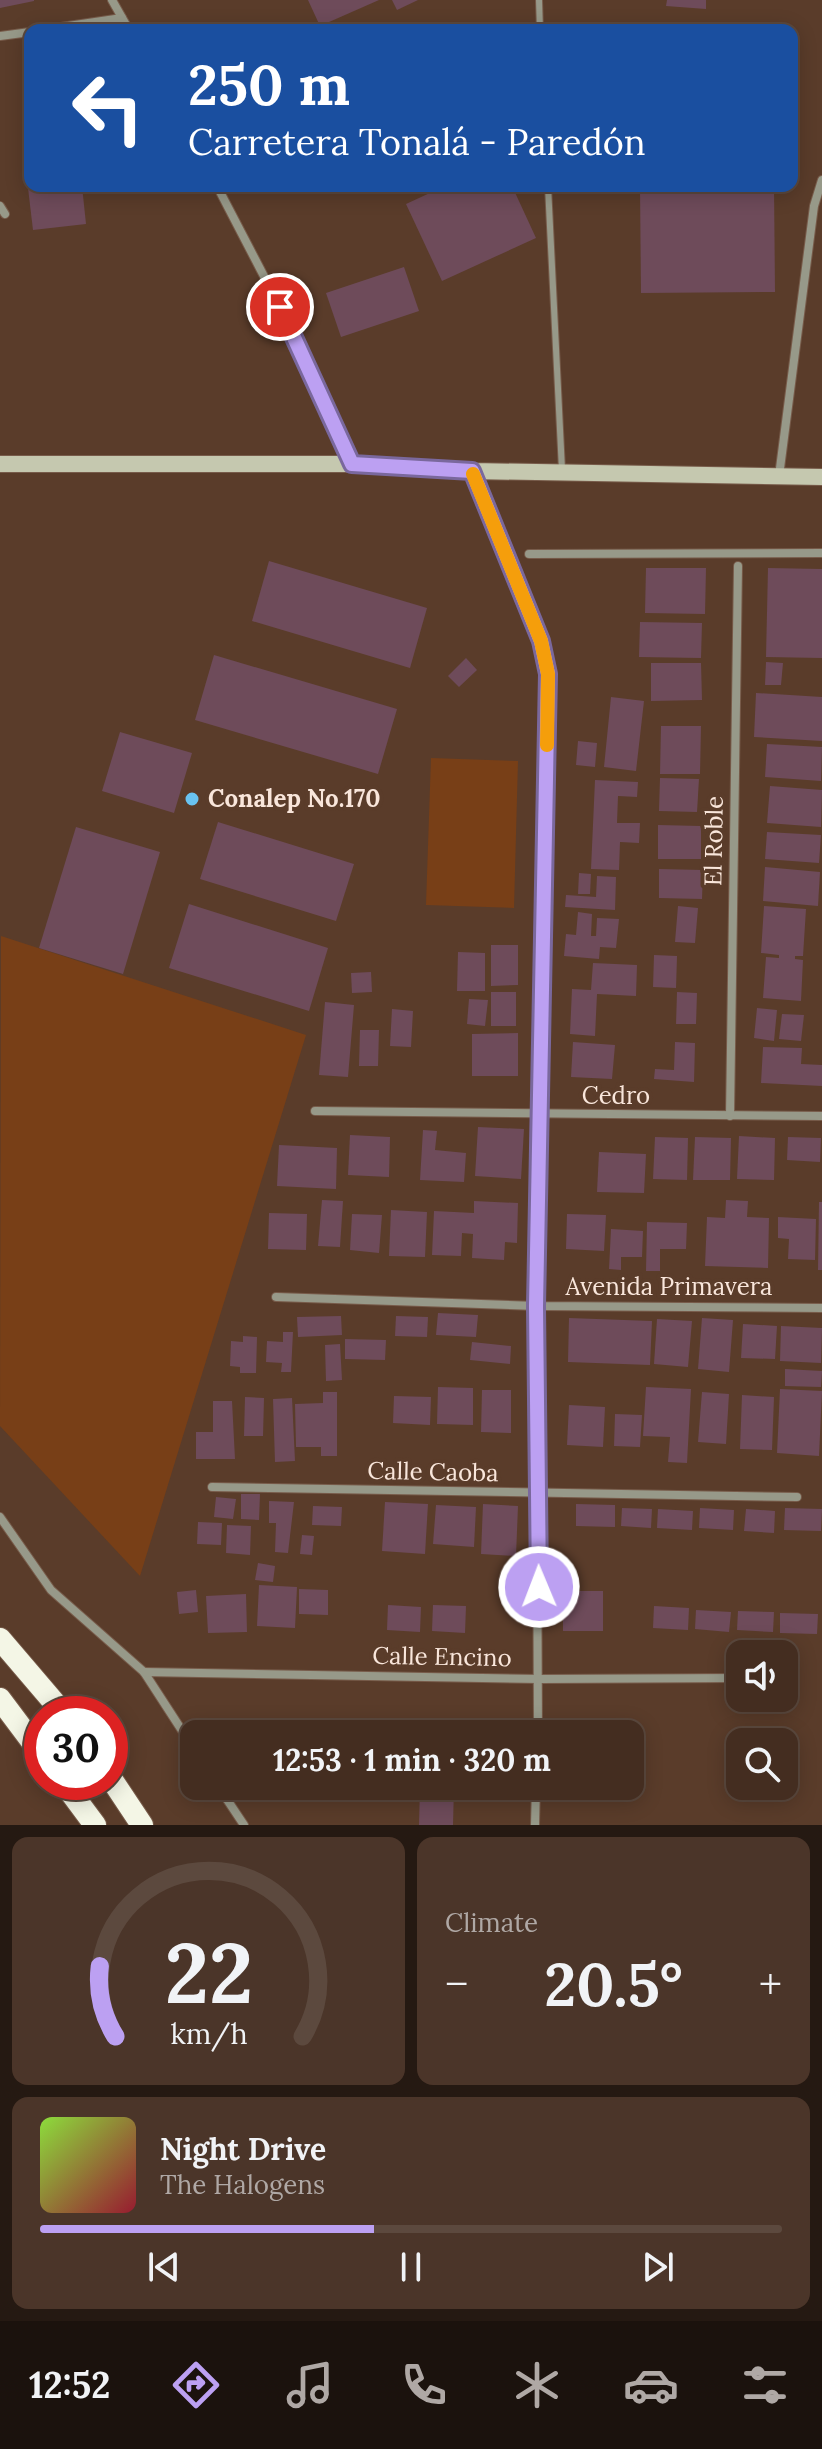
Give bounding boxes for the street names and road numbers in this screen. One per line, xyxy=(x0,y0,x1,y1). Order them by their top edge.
street label: El Roble xyxy=(697,796,730,886)
street label: Cedro xyxy=(582,1080,650,1111)
street label: Avenida Primavera xyxy=(565,1271,772,1302)
street label: Calle Caoba xyxy=(367,1455,499,1488)
street label: Calle Encino xyxy=(372,1640,512,1673)

